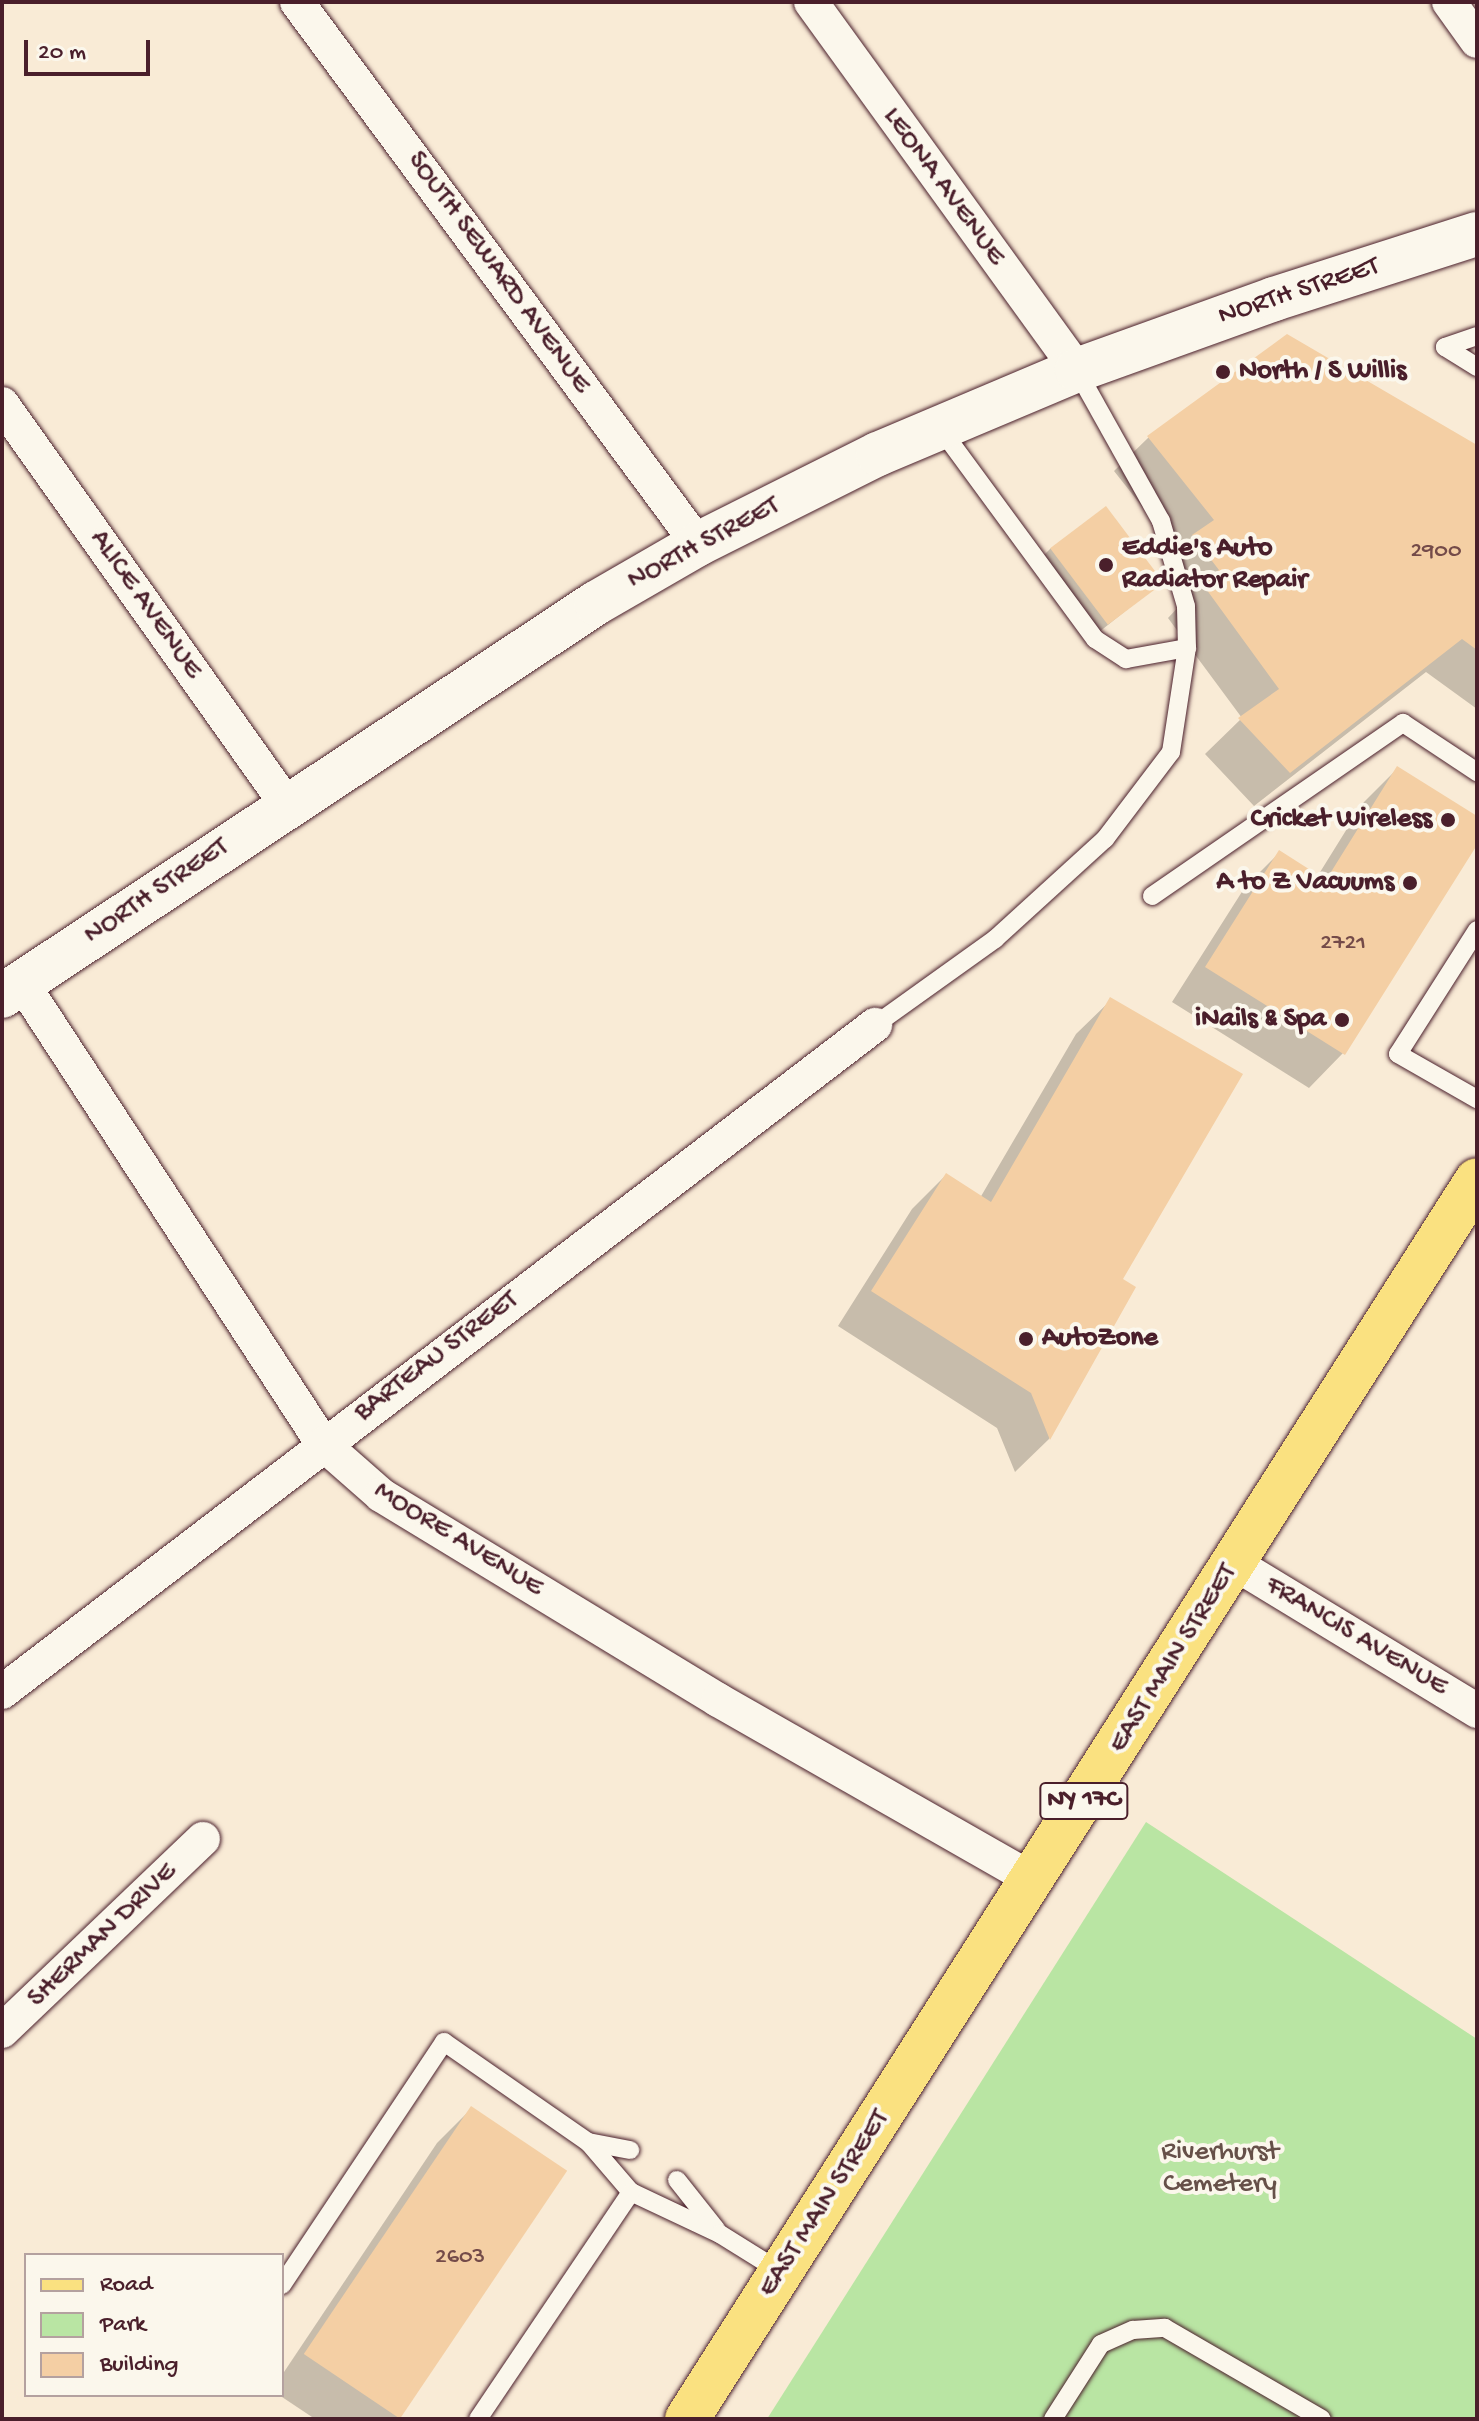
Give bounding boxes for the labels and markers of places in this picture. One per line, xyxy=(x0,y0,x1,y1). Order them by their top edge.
place label: North / S Willis xyxy=(1239,355,1406,389)
marker: North / S Willis xyxy=(1214,363,1232,381)
place label: Eddie's Auto Radiator Repair xyxy=(1122,532,1307,598)
marker: Eddie's Auto Radiator Repair xyxy=(1097,556,1115,574)
place label: Cricket Wireless xyxy=(1251,803,1432,837)
marker: Cricket Wireless xyxy=(1439,811,1457,829)
place label: A to Z Vacuums xyxy=(1216,866,1394,900)
marker: A to Z Vacuums xyxy=(1401,874,1419,892)
place label: iNails & Spa xyxy=(1195,1003,1326,1037)
marker: iNails & Spa xyxy=(1333,1011,1351,1029)
place label: AutoZone xyxy=(1042,1322,1158,1356)
marker: AutoZone xyxy=(1017,1330,1035,1348)

